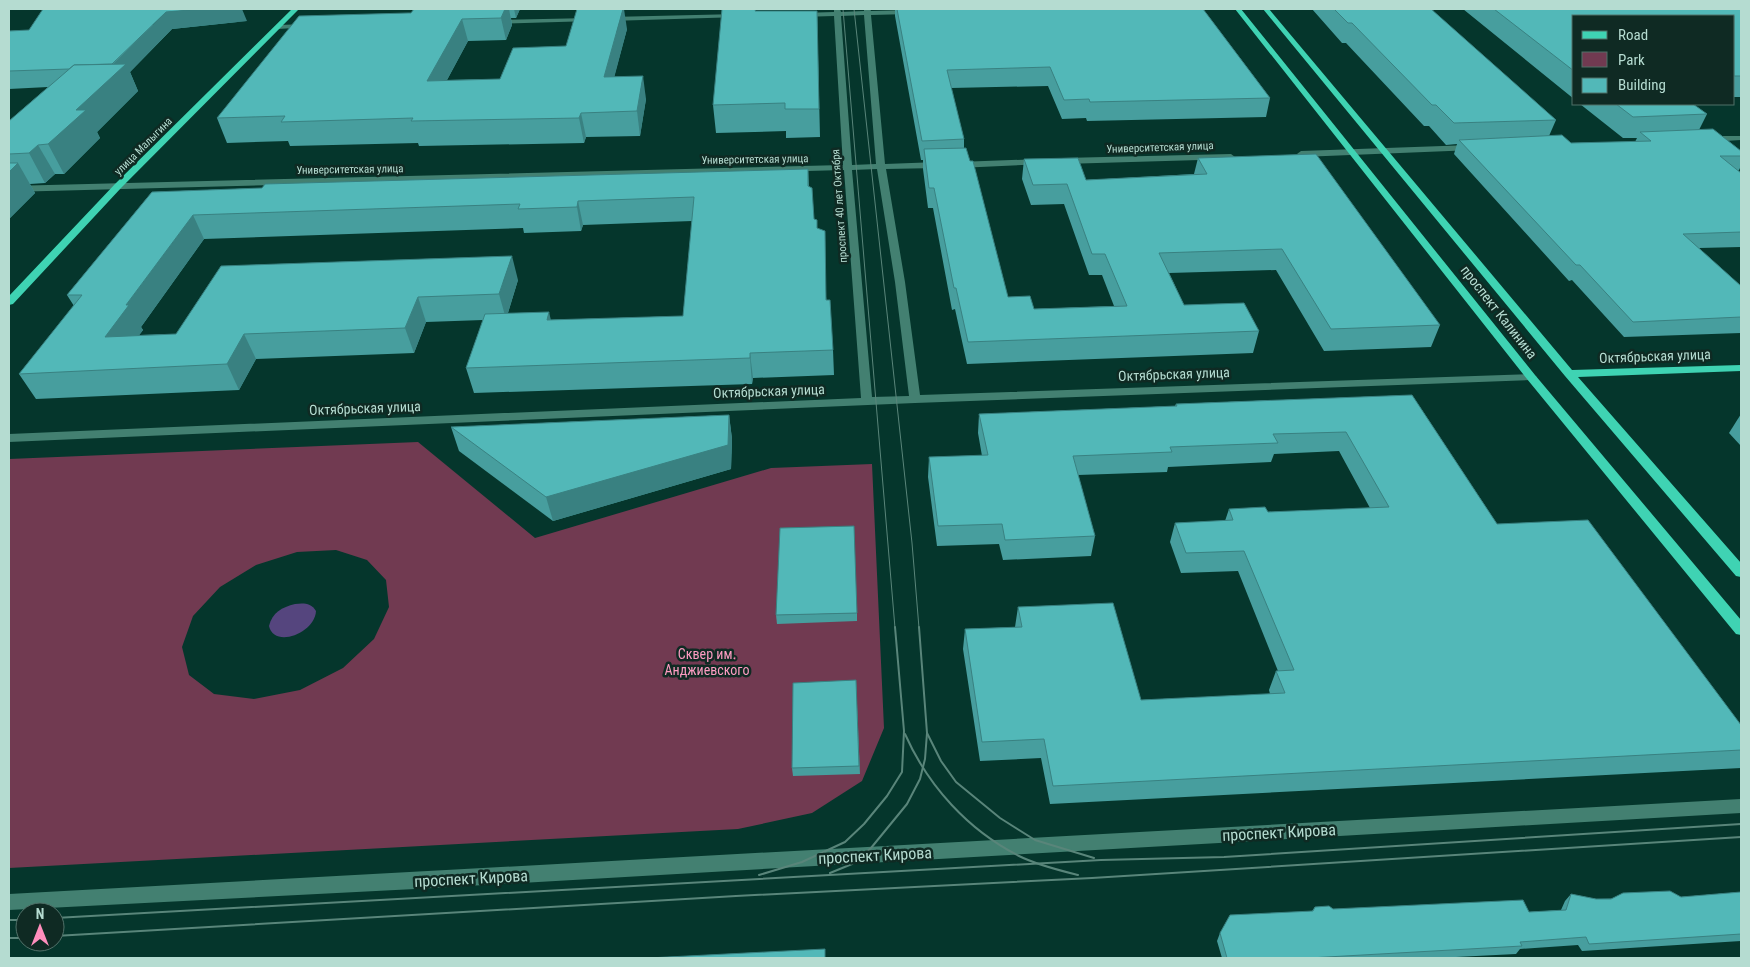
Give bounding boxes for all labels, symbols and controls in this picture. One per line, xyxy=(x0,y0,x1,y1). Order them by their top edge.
legend xyxy=(1572,15,1735,105)
text: Road xyxy=(1618,26,1648,44)
text: Park xyxy=(1618,51,1645,69)
text: Building xyxy=(1618,76,1666,94)
street label: улица Малыгина xyxy=(112,115,175,178)
street label: Университетская улица xyxy=(1106,139,1214,156)
street label: проспект 40 лет Октября xyxy=(829,149,850,263)
street label: Университетская улица xyxy=(701,152,809,167)
street label: Университетская улица xyxy=(296,162,404,177)
street label: проспект Калинина xyxy=(1458,262,1540,362)
street label: Октябрьская улица xyxy=(1599,346,1711,366)
street label: Октябрьская улица xyxy=(1118,364,1230,384)
street label: Октябрьская улица xyxy=(713,381,825,401)
street label: Октябрьская улица xyxy=(309,398,421,418)
park label: Сквер им. Анджиевского xyxy=(665,646,749,678)
street label: проспект Кирова xyxy=(1222,820,1336,845)
street label: проспект Кирова xyxy=(818,843,932,868)
street label: проспект Кирова xyxy=(414,866,528,891)
north arrow xyxy=(15,902,65,952)
text: N xyxy=(36,906,44,922)

